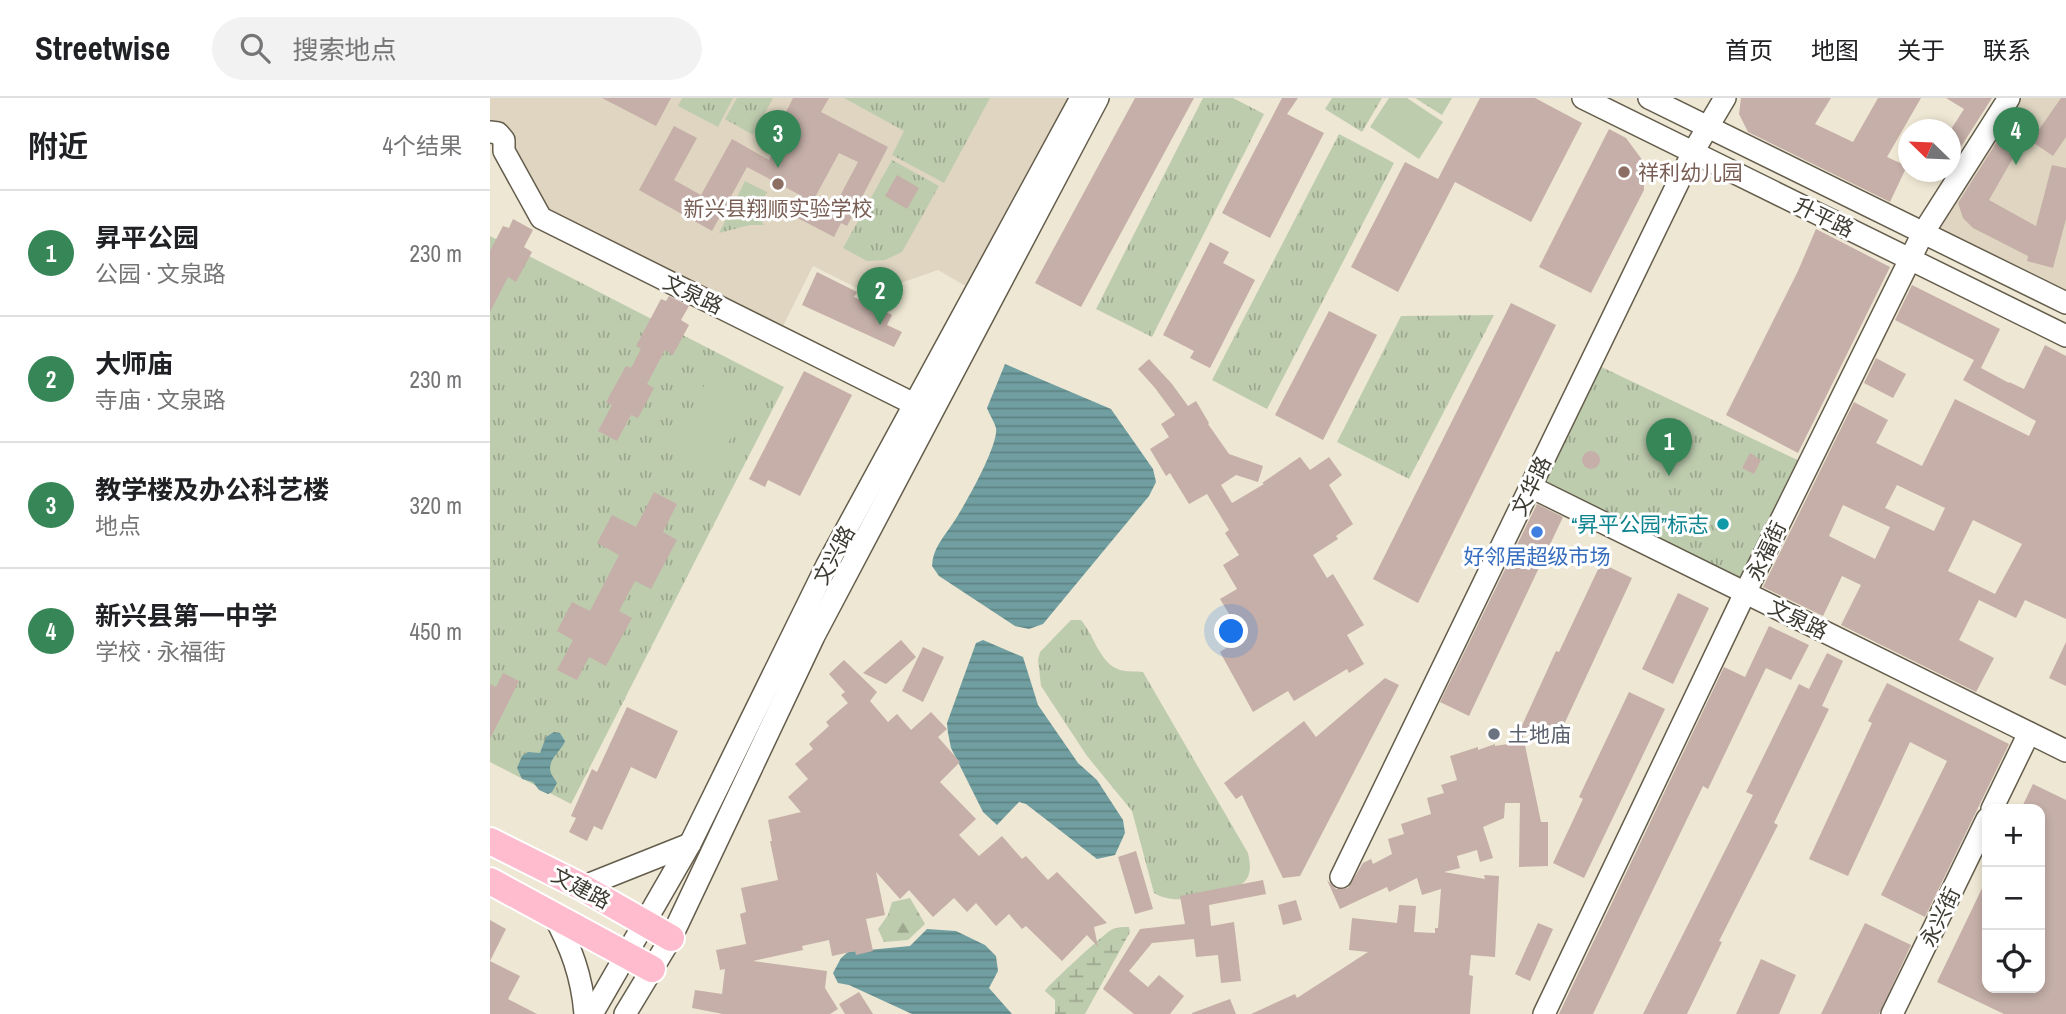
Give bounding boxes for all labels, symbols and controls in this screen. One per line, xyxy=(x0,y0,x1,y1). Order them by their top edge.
search box xyxy=(212,17,702,80)
text: Streetwise xyxy=(35,26,170,70)
icon: search xyxy=(236,29,274,67)
text: 搜索地点 xyxy=(292,32,396,67)
text: 首页 xyxy=(1725,34,1773,66)
text: 地图 xyxy=(1811,34,1859,66)
text: 关于 xyxy=(1897,34,1945,66)
text: 联系 xyxy=(1983,34,2031,66)
pin: 4 xyxy=(1993,107,2039,165)
pin: 3 xyxy=(755,110,801,168)
north arrow xyxy=(1898,119,1961,182)
text: 附近 xyxy=(28,126,88,166)
text: 4个结果 xyxy=(383,130,462,161)
place label: 祥利幼儿园 xyxy=(1638,158,1743,187)
marker: 祥利幼儿园 xyxy=(1616,164,1632,180)
marker: 新兴县翔顺实验学校 xyxy=(770,176,786,192)
street label: 升平路 xyxy=(1789,190,1859,244)
place label: 新兴县翔顺实验学校 xyxy=(684,194,873,223)
text: 昇平公园 xyxy=(95,220,199,255)
text: 1 xyxy=(46,238,56,269)
text: 230 m xyxy=(410,238,462,269)
text: 公园 · 文泉路 xyxy=(95,258,226,289)
street label: 文泉路 xyxy=(658,267,728,321)
pin: 2 xyxy=(857,267,903,325)
text: 大师庙 xyxy=(95,346,173,381)
text: 2 xyxy=(46,364,56,395)
text: 230 m xyxy=(410,364,462,395)
text: 寺庙 · 文泉路 xyxy=(95,384,226,415)
pin: 1 xyxy=(1646,418,1692,476)
street label: 文华路 xyxy=(1504,451,1558,521)
text: 教学楼及办公科艺楼 xyxy=(95,472,329,507)
text: 3 xyxy=(46,490,56,521)
text: 320 m xyxy=(410,490,462,521)
text: 地点 xyxy=(95,510,141,541)
place label: “昇平公园”标志 xyxy=(1572,510,1709,539)
marker: “昇平公园”标志 xyxy=(1715,516,1731,532)
street label: 永福街 xyxy=(1739,516,1793,586)
street label: 文兴路 xyxy=(806,520,862,590)
marker: 好邻居超级市场 xyxy=(1529,524,1545,540)
place label: 好邻居超级市场 xyxy=(1464,542,1611,571)
street label: 文泉路 xyxy=(1763,592,1833,646)
text: 新兴县第一中学 xyxy=(95,598,277,633)
your location xyxy=(1214,614,1248,648)
text: 4 xyxy=(46,616,56,647)
text: 450 m xyxy=(410,616,462,647)
text: 学校 · 永福街 xyxy=(95,636,226,667)
place label: 土地庙 xyxy=(1508,720,1571,749)
marker: 土地庙 xyxy=(1486,726,1502,742)
map controls xyxy=(1982,804,2045,993)
button: + xyxy=(1982,804,2045,867)
street label: 文建路 xyxy=(546,860,616,916)
button: − xyxy=(1982,867,2045,930)
street label: 永兴街 xyxy=(1913,882,1967,952)
button: locate xyxy=(1982,930,2045,993)

